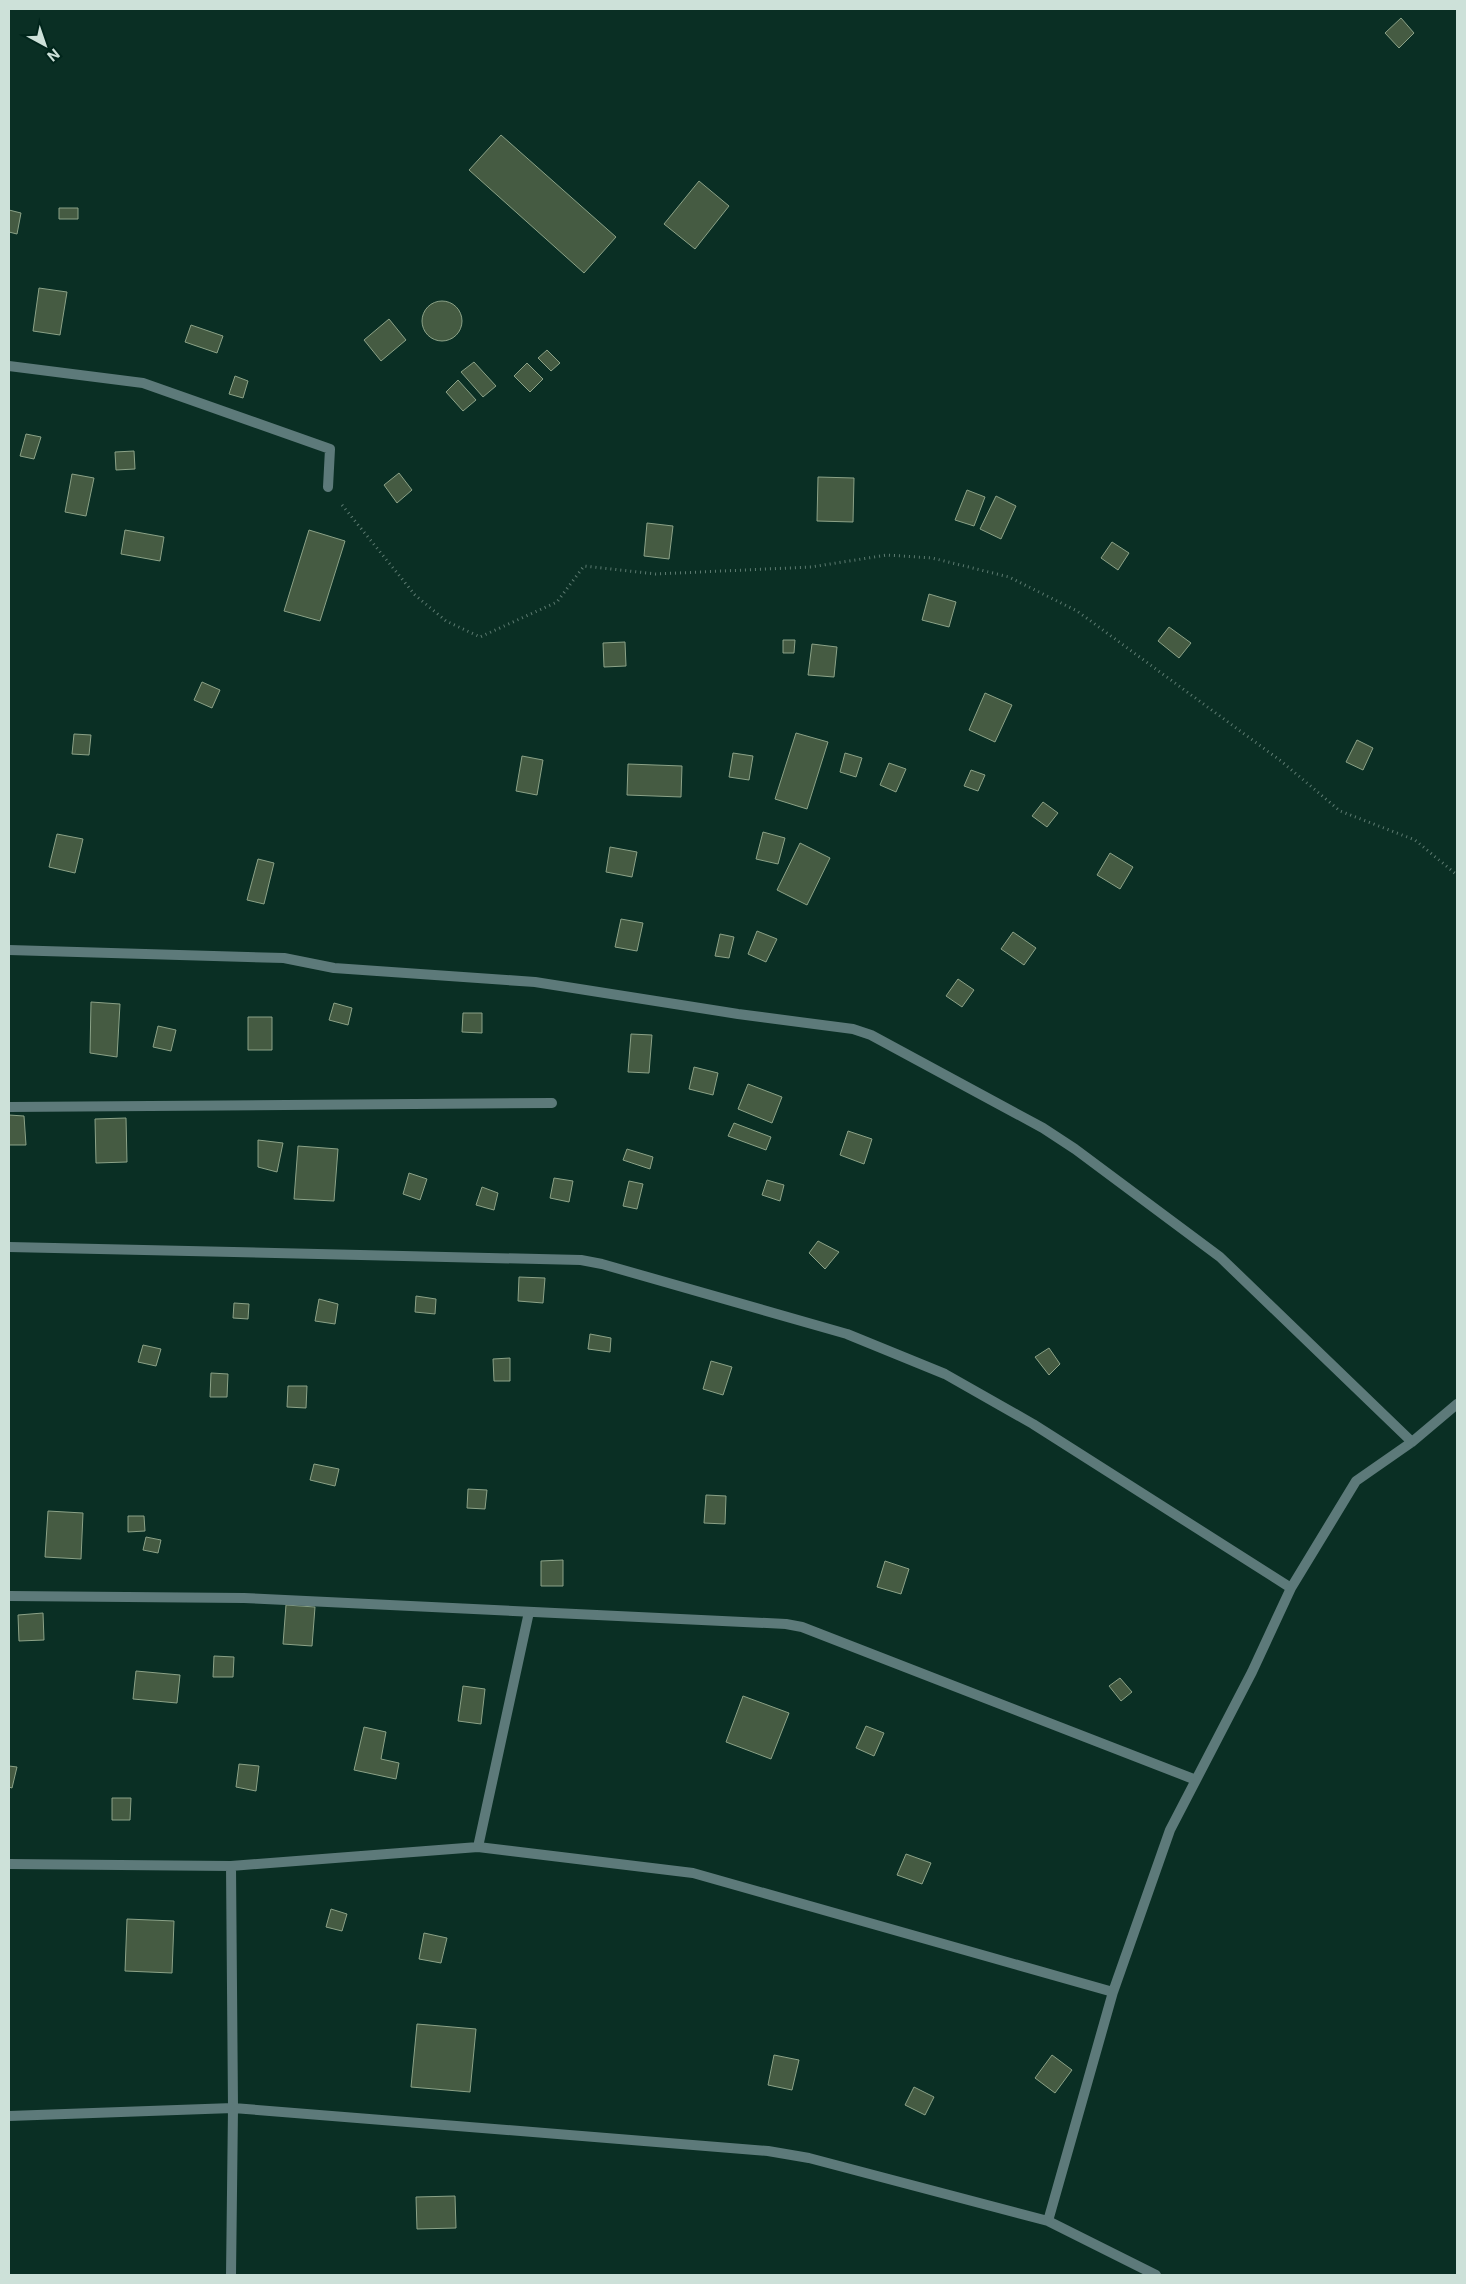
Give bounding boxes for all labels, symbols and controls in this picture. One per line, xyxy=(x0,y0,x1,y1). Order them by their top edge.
north arrow xyxy=(20,20,70,70)
text: N xyxy=(44,45,63,65)

